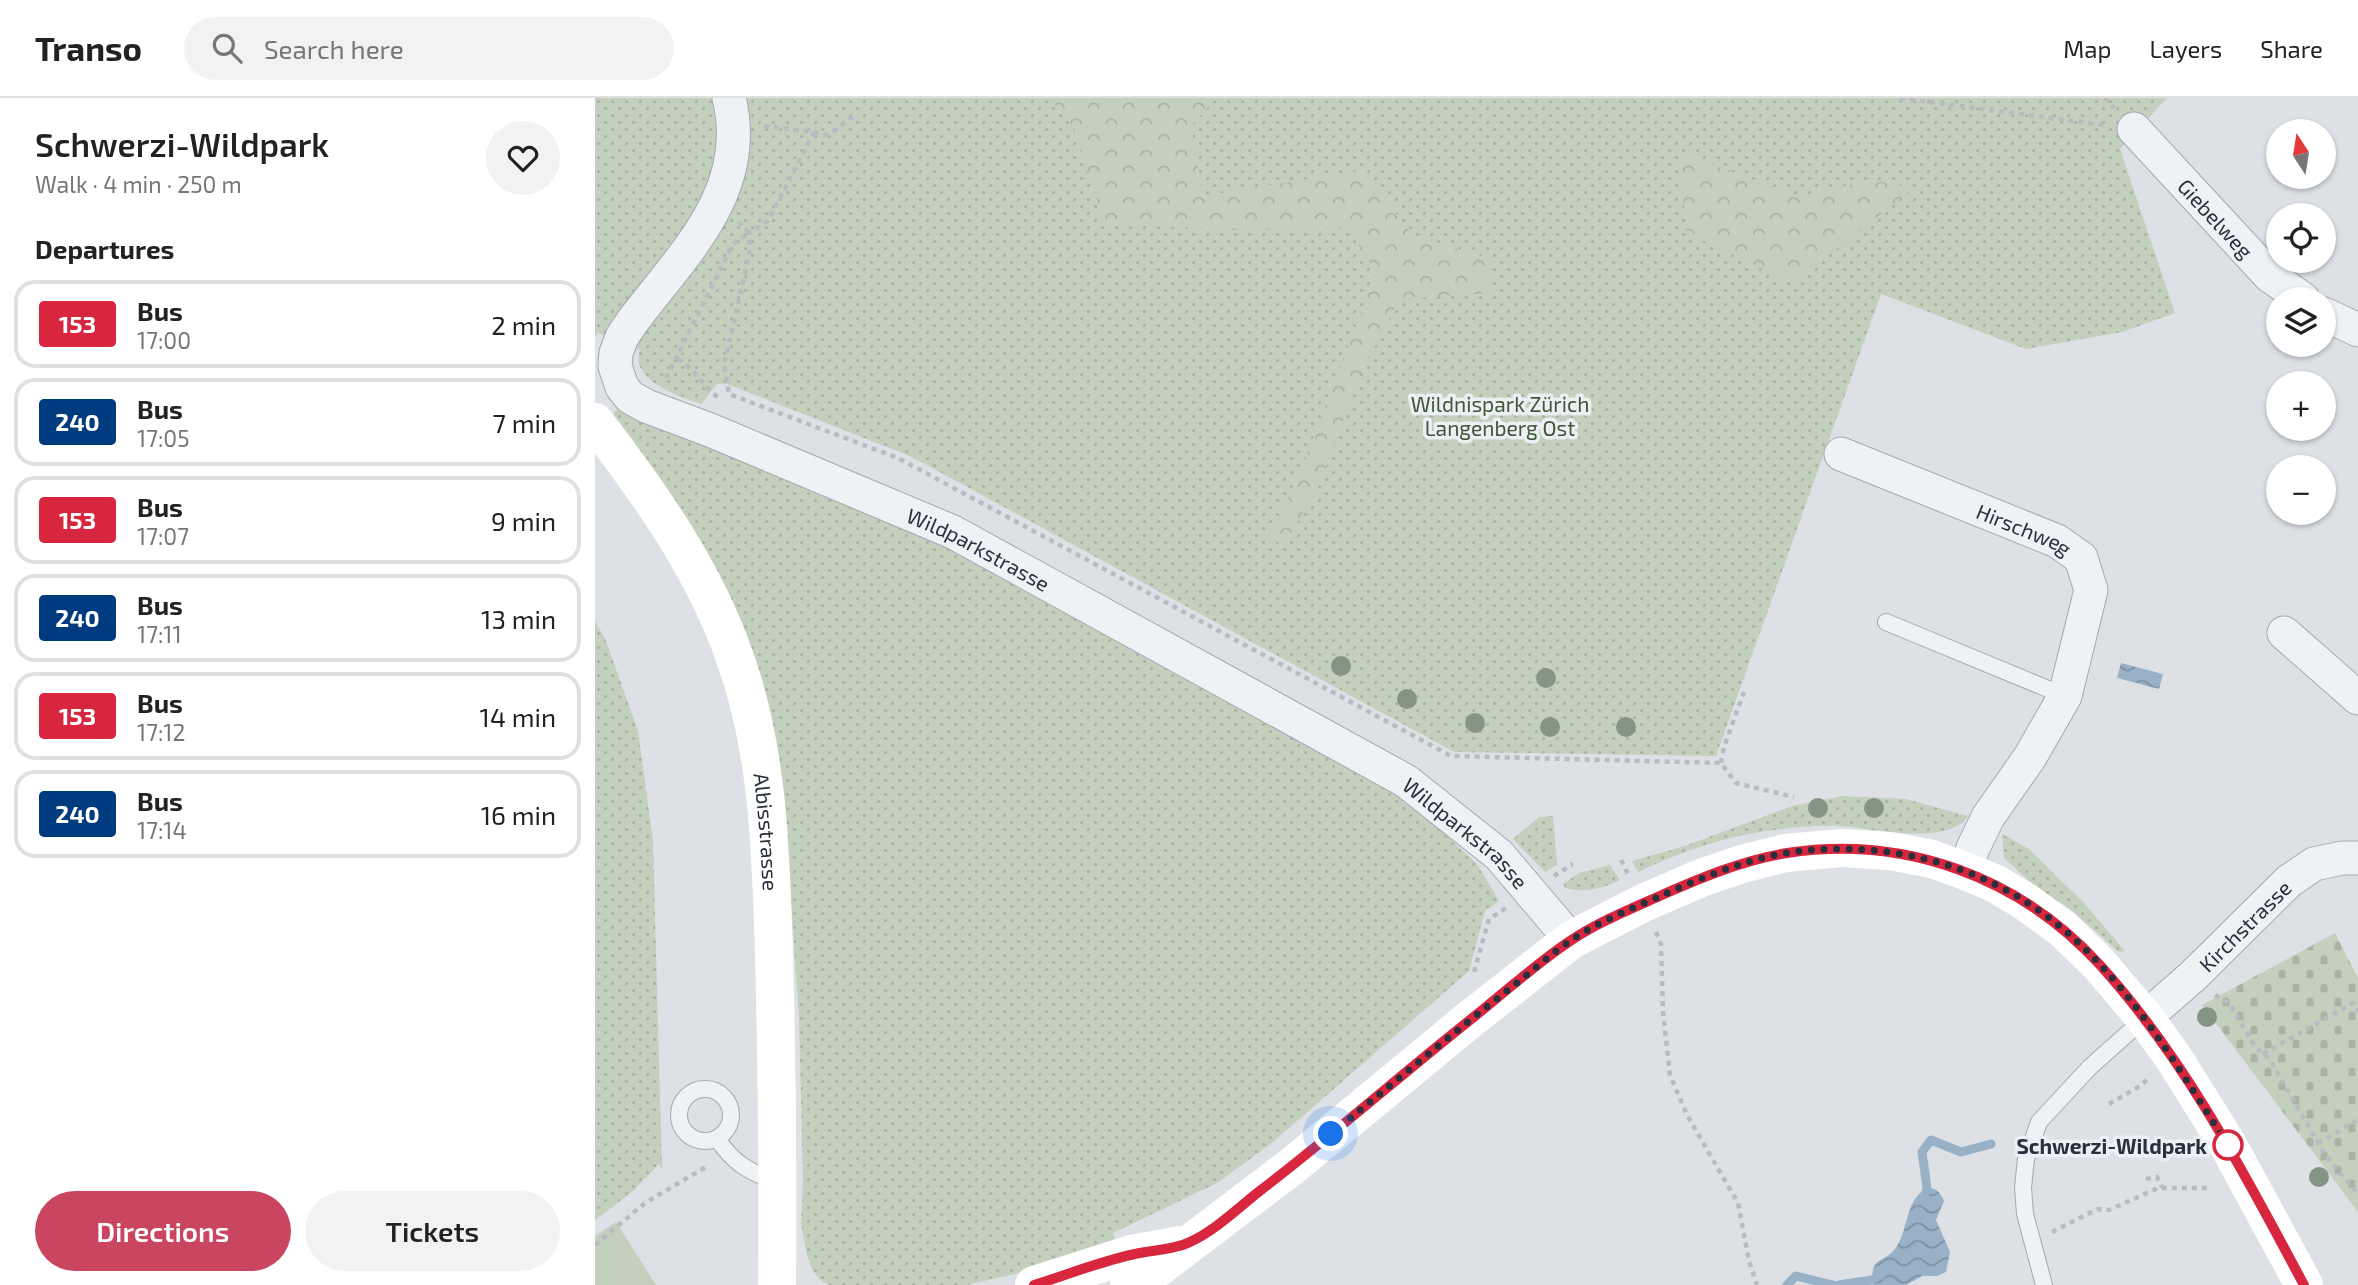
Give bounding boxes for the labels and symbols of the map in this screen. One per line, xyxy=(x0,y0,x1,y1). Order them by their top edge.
north arrow xyxy=(2266,119,2336,189)
street label: Giebelweg xyxy=(2173,173,2259,263)
park label: Wildnispark Zürich Langenberg Ost xyxy=(1411,391,1589,440)
street label: Hirschweg xyxy=(1973,497,2077,560)
street label: Wildparkstrasse xyxy=(903,502,1055,595)
street label: Albisstrasse xyxy=(750,771,784,891)
street label: Wildparkstrasse xyxy=(1399,772,1534,893)
street label: Kirchstrasse xyxy=(2193,874,2296,976)
your location xyxy=(1313,1116,1348,1151)
marker: Schwerzi-Wildpark xyxy=(2213,1130,2243,1160)
place label: Schwerzi-Wildpark xyxy=(2016,1133,2207,1158)

